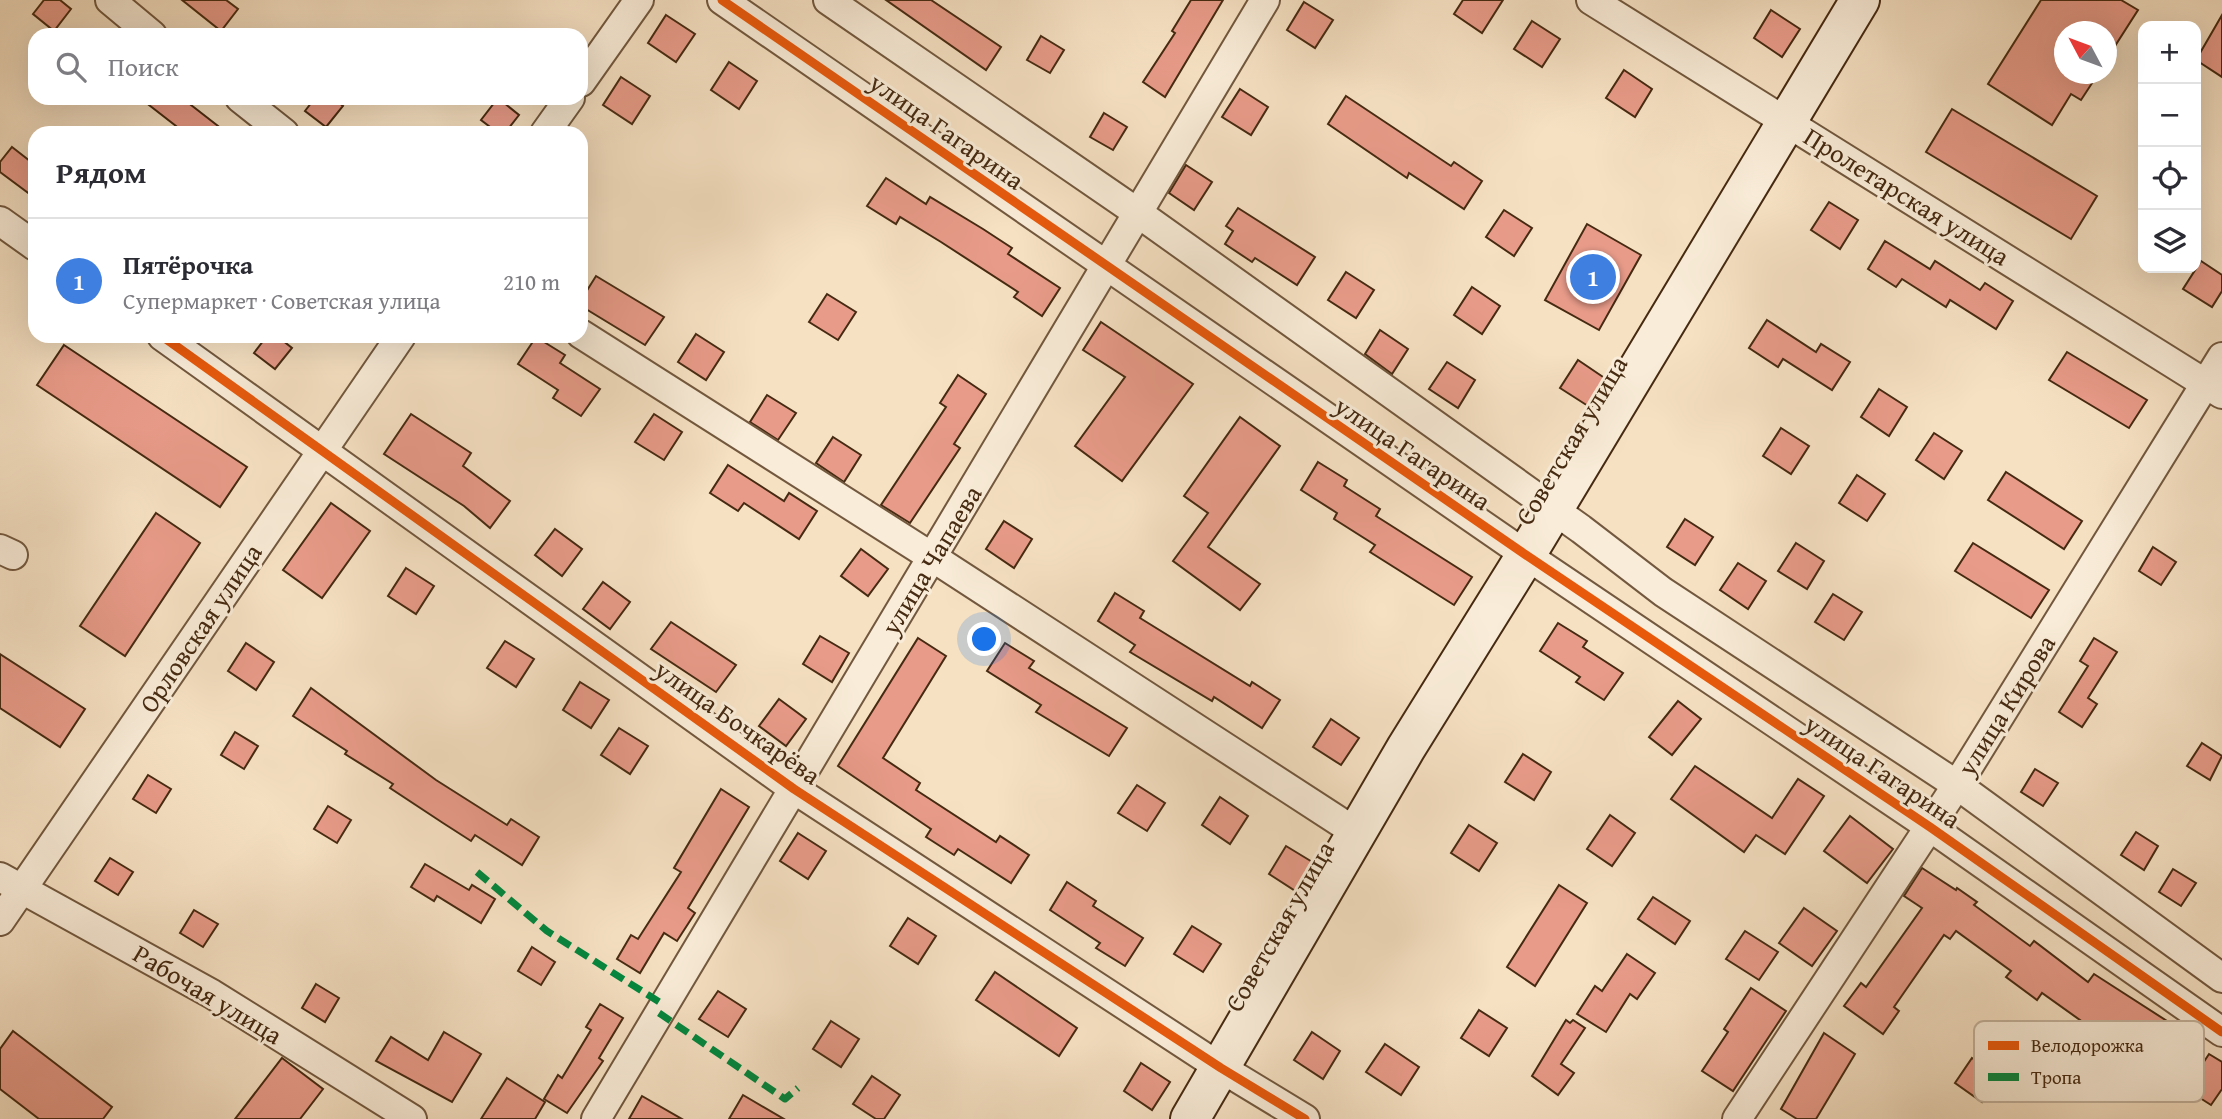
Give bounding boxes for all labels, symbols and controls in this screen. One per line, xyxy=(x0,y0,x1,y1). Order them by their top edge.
north arrow xyxy=(2054,21,2117,84)
map controls xyxy=(2138,21,2201,273)
button: + xyxy=(2138,21,2201,84)
search box xyxy=(28,28,588,105)
text: Поиск xyxy=(108,47,179,86)
icon: search xyxy=(52,48,90,86)
street label: улица Гагарина xyxy=(861,62,1033,199)
button: − xyxy=(2138,84,2201,147)
street label: Пролетарская улица xyxy=(1797,117,2018,275)
button: locate xyxy=(2138,147,2201,210)
text: Рядом xyxy=(56,150,147,194)
button: layers xyxy=(2138,210,2201,273)
text: Пятёрочка xyxy=(123,245,253,284)
pin: 1 xyxy=(1570,251,1616,303)
text: 1 xyxy=(73,265,85,298)
text: 210 m xyxy=(503,265,560,298)
text: Супермаркет · Советская улица xyxy=(123,284,440,317)
street label: Советская улица xyxy=(1505,347,1637,532)
street label: улица Гагарина xyxy=(1326,386,1500,520)
street label: улица Чапаева xyxy=(870,477,991,643)
street label: Орловская улица xyxy=(129,535,271,720)
your location xyxy=(967,622,1001,656)
street label: улица Кирова xyxy=(1947,626,2065,784)
street label: улица Бочкарёва xyxy=(646,649,830,794)
street label: улица Гагарина xyxy=(1796,704,1970,838)
street label: Советская улица xyxy=(1214,833,1344,1019)
street label: Рабочая улица xyxy=(126,934,291,1054)
legend xyxy=(1974,1021,2204,1102)
text: Велодорожка xyxy=(2031,1031,2144,1059)
text: Тропа xyxy=(2031,1063,2081,1091)

